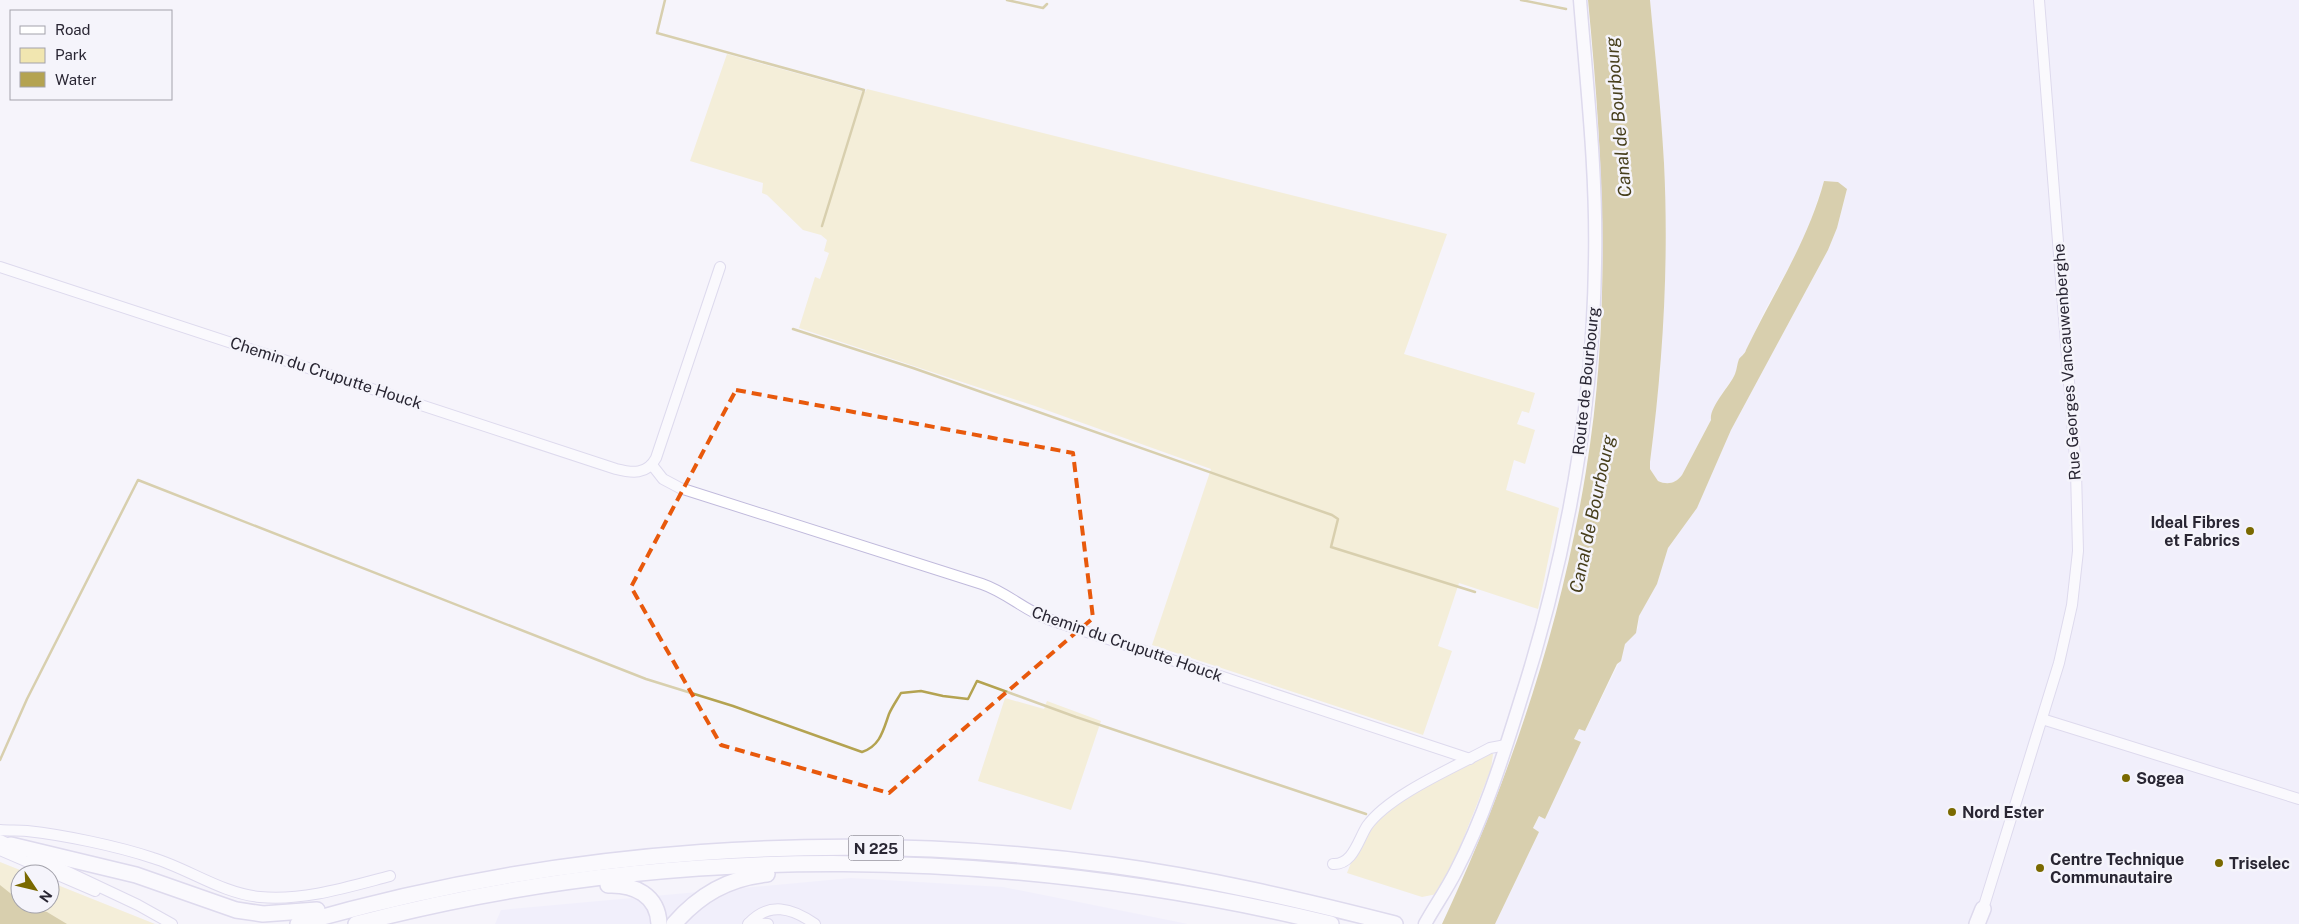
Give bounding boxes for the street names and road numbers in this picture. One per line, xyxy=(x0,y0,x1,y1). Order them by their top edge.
street label: Rue Georges Vancauwenberghe xyxy=(2049,243,2085,481)
street label: Route de Bourbourg xyxy=(1569,306,1603,456)
street label: Chemin du Cruputte Houck xyxy=(228,333,424,413)
street label: Chemin du Cruputte Houck xyxy=(1029,602,1225,686)
road number: N 225 xyxy=(848,836,904,860)

